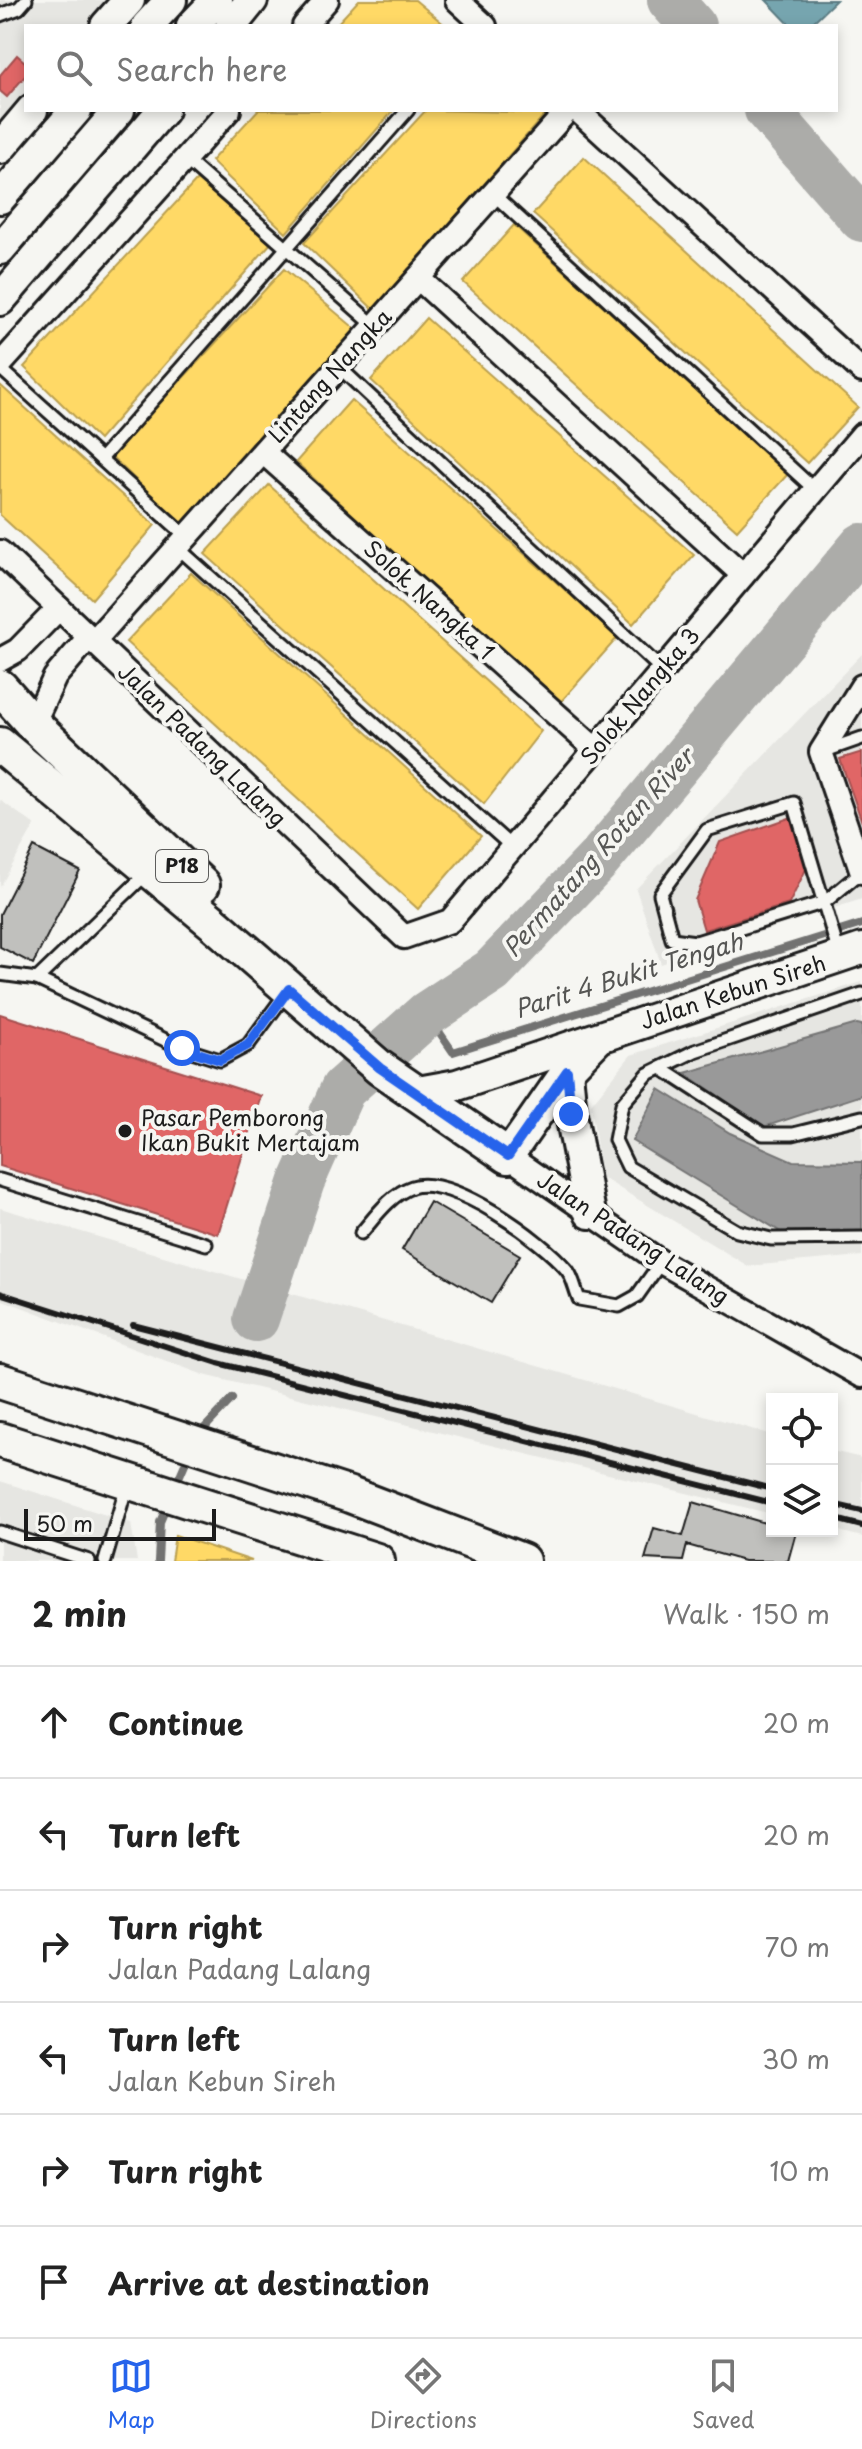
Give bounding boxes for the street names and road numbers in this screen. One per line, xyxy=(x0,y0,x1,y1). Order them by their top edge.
street label: Lintang Nangka xyxy=(259,300,399,450)
street label: Solok Nangka 1 xyxy=(357,531,503,667)
street label: Solok Nangka 3 xyxy=(571,619,706,771)
street label: Jalan Padang Lalang xyxy=(111,655,295,833)
road number: P18 xyxy=(156,850,208,882)
street label: Jalan Kebun Sireh xyxy=(636,945,830,1036)
street label: Jalan Padang Lalang xyxy=(531,1162,736,1311)

